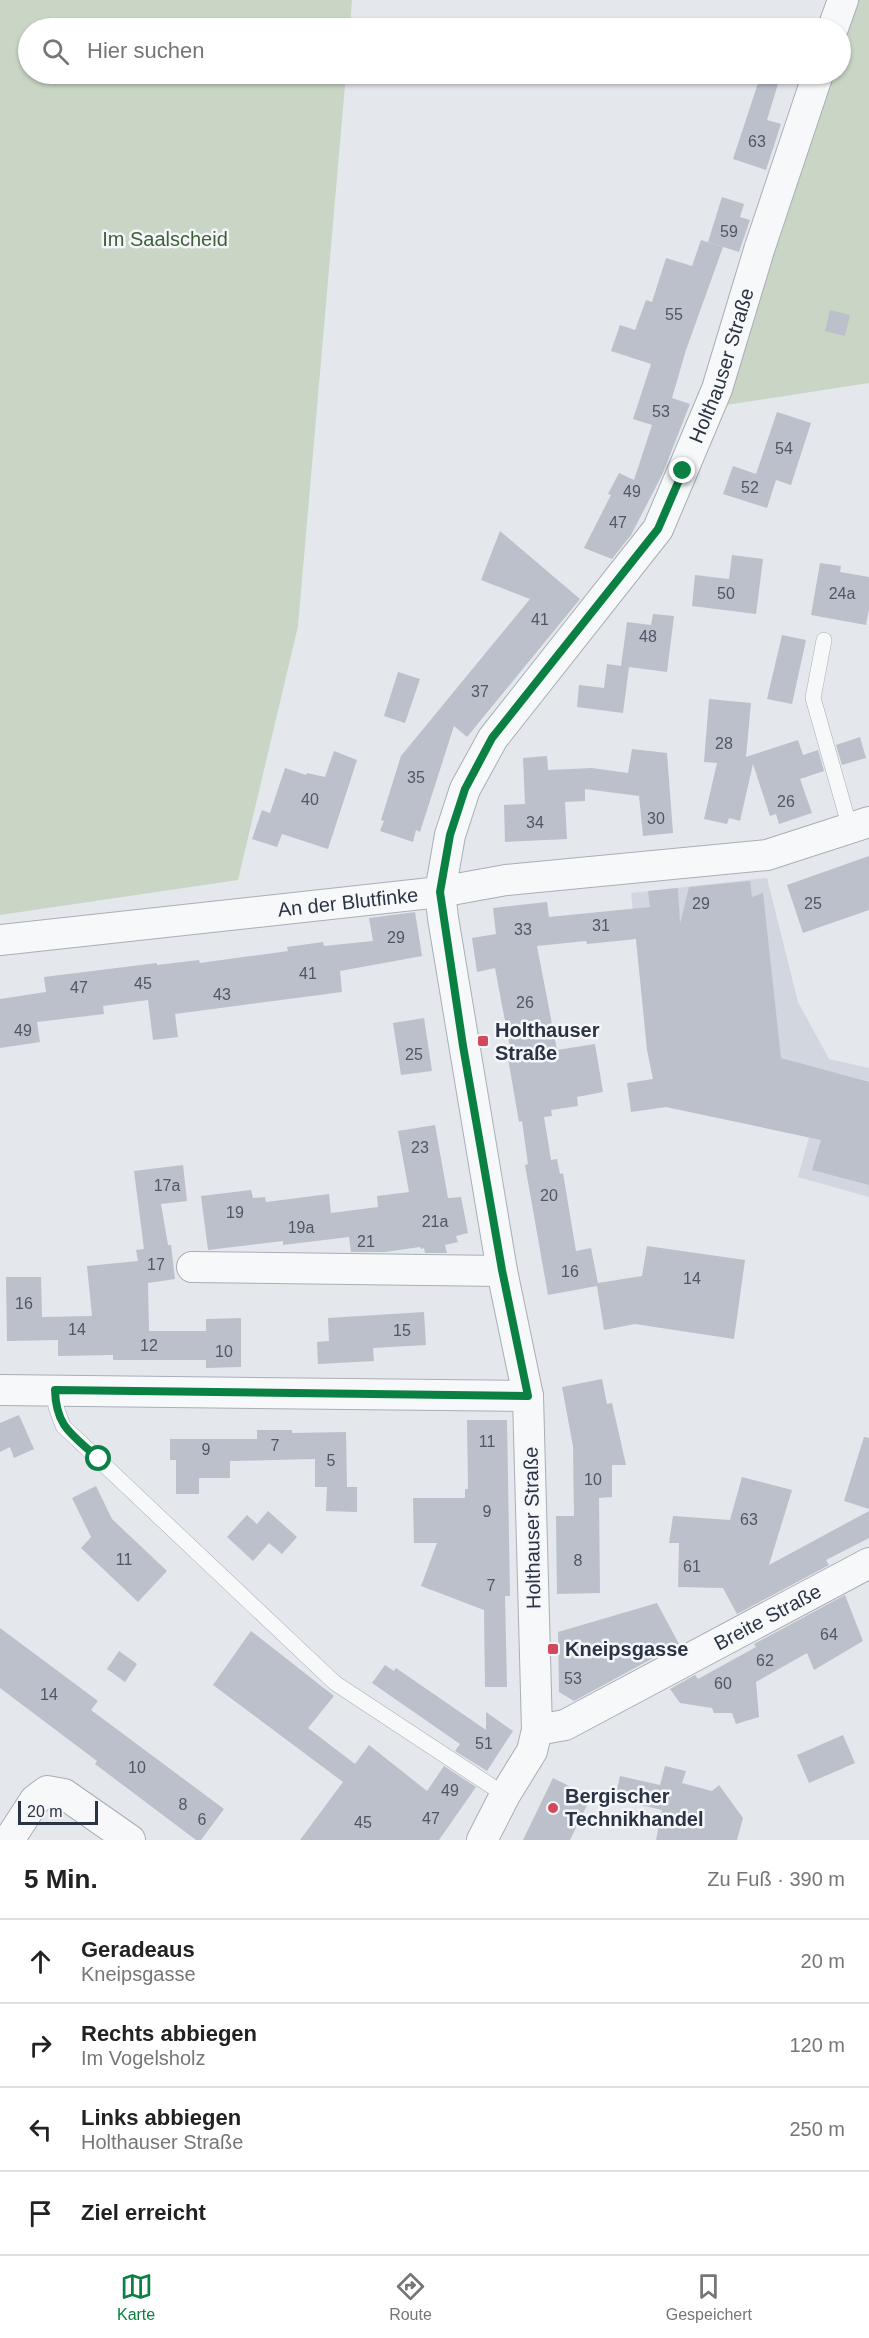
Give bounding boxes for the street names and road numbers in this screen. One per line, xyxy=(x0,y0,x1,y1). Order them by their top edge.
street label: Holthauser Straße xyxy=(685,285,758,446)
street label: An der Blutfinke xyxy=(277,883,419,921)
street label: Holthauser Straße xyxy=(520,1447,544,1609)
street label: Breite Straße xyxy=(710,1580,825,1654)

